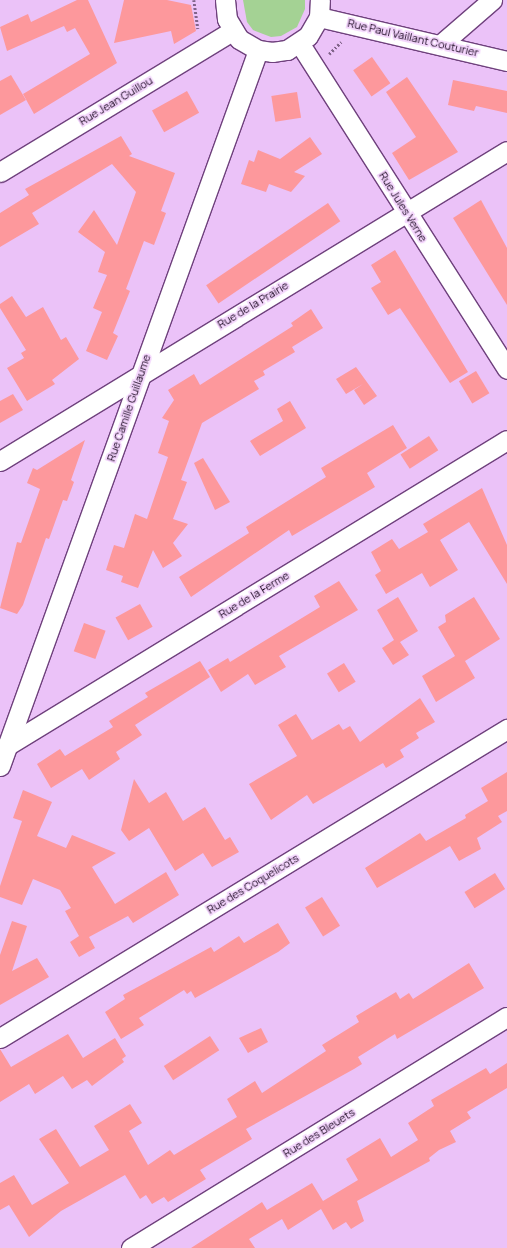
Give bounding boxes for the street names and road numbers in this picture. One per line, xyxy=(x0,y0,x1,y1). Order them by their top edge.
street label: Rue Paul Vaillant Couturier xyxy=(346,17,480,59)
street label: Rue Jean Guillou xyxy=(77,74,155,128)
street label: Rue Jules Verne xyxy=(376,170,430,244)
street label: Rue de la Prairie xyxy=(215,279,291,331)
street label: Rue Camille Guillaume xyxy=(105,353,153,463)
street label: Rue de la Ferme xyxy=(216,569,292,621)
street label: Rue des Coquelicots xyxy=(205,851,301,917)
street label: Rue des Bleuets xyxy=(281,1106,357,1160)

